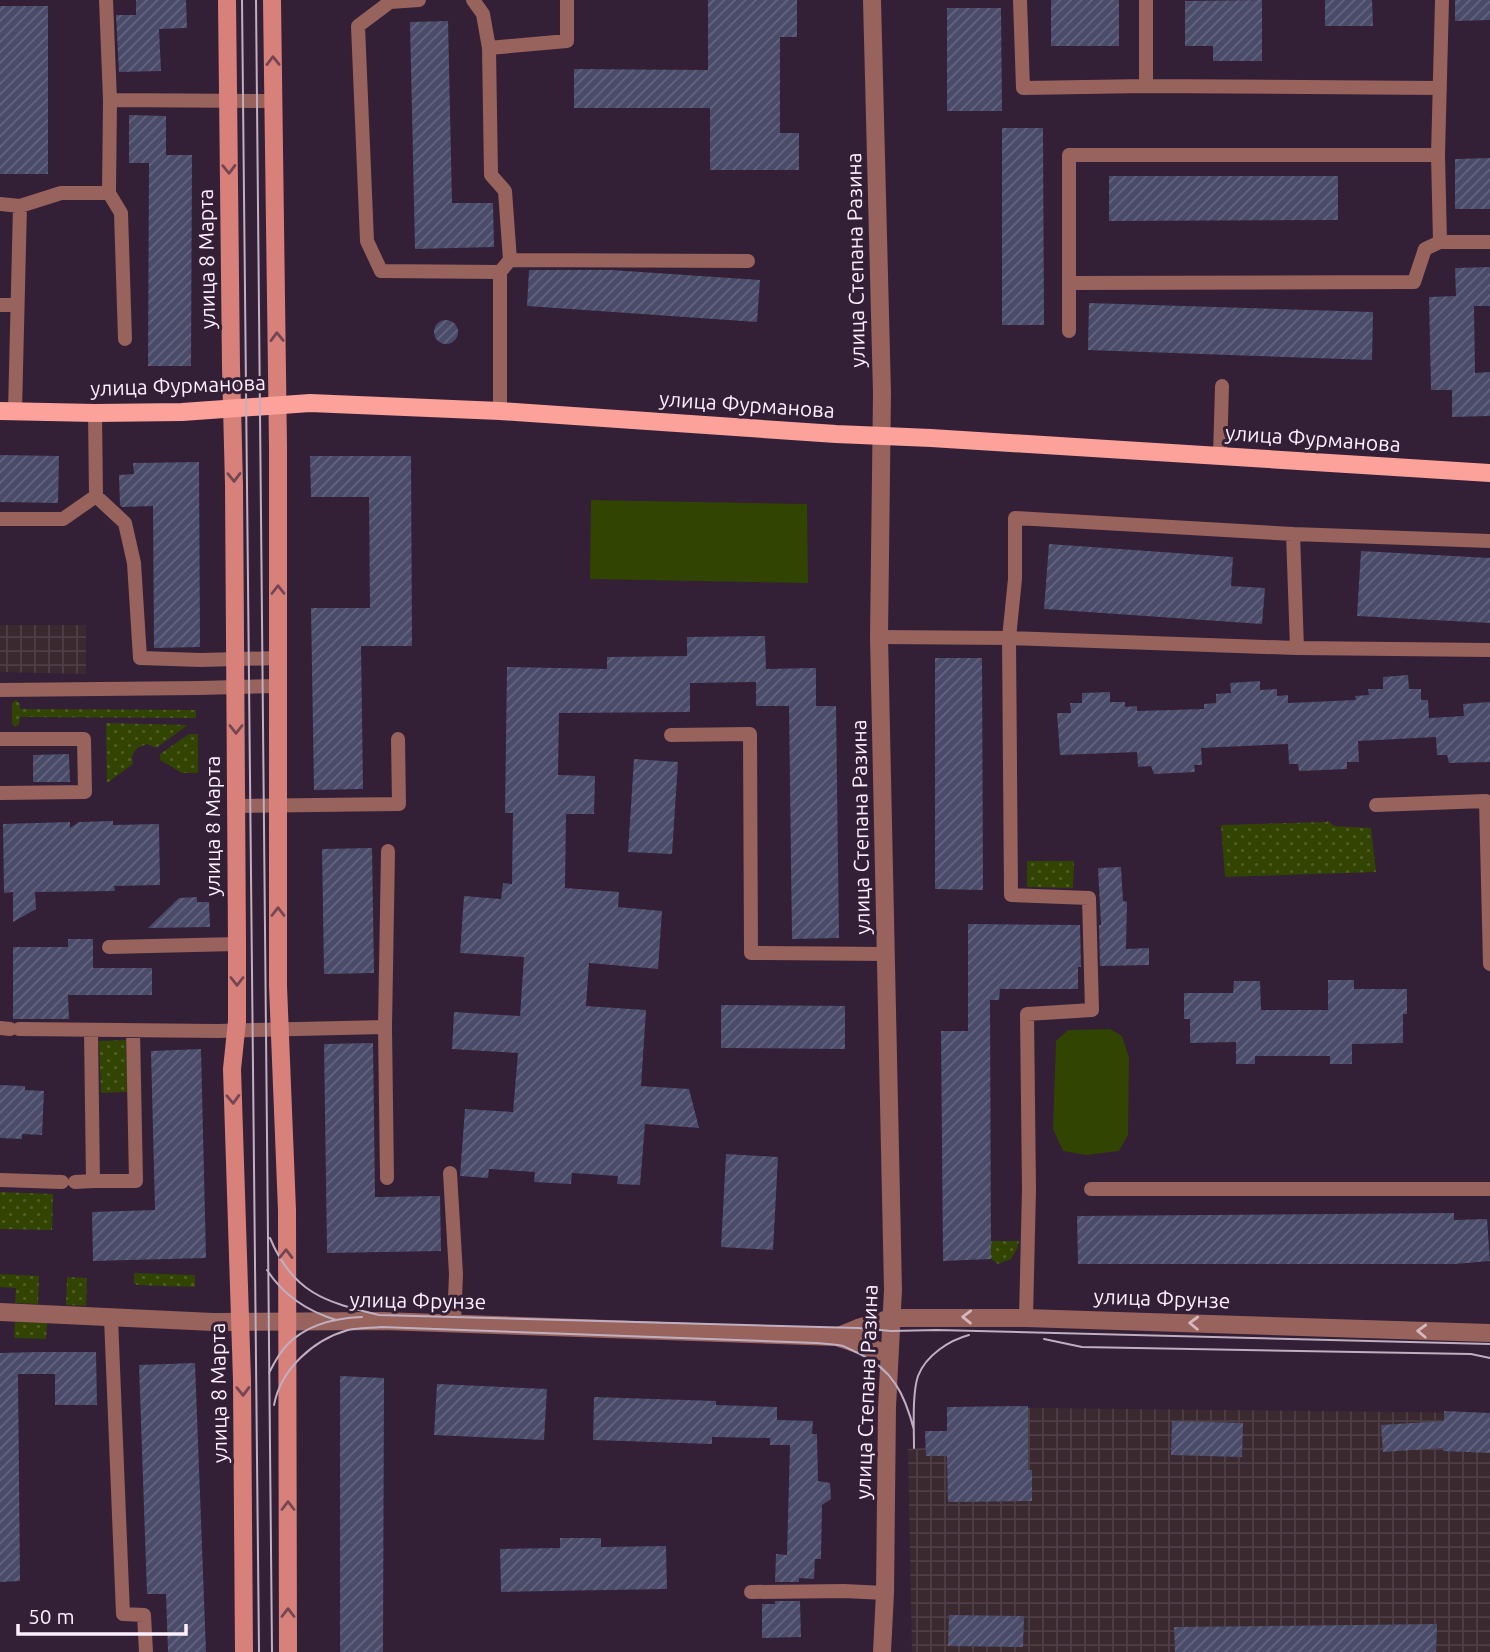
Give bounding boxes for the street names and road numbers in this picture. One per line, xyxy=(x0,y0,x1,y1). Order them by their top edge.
street label: улица Степана Разина xyxy=(841,152,869,368)
street label: улица 8 Марта xyxy=(193,189,219,329)
street label: улица Фурманова xyxy=(90,370,266,400)
street label: улица Фурманова xyxy=(659,386,836,422)
street label: улица Фурманова xyxy=(1225,420,1402,456)
street label: улица Степана Разина xyxy=(846,719,874,935)
street label: улица 8 Марта xyxy=(200,756,224,896)
street label: улица Степана Разина xyxy=(850,1284,882,1500)
street label: улица Фрунзе xyxy=(1093,1284,1231,1312)
street label: улица Фрунзе xyxy=(349,1287,487,1313)
street label: улица 8 Марта xyxy=(205,1323,231,1463)

